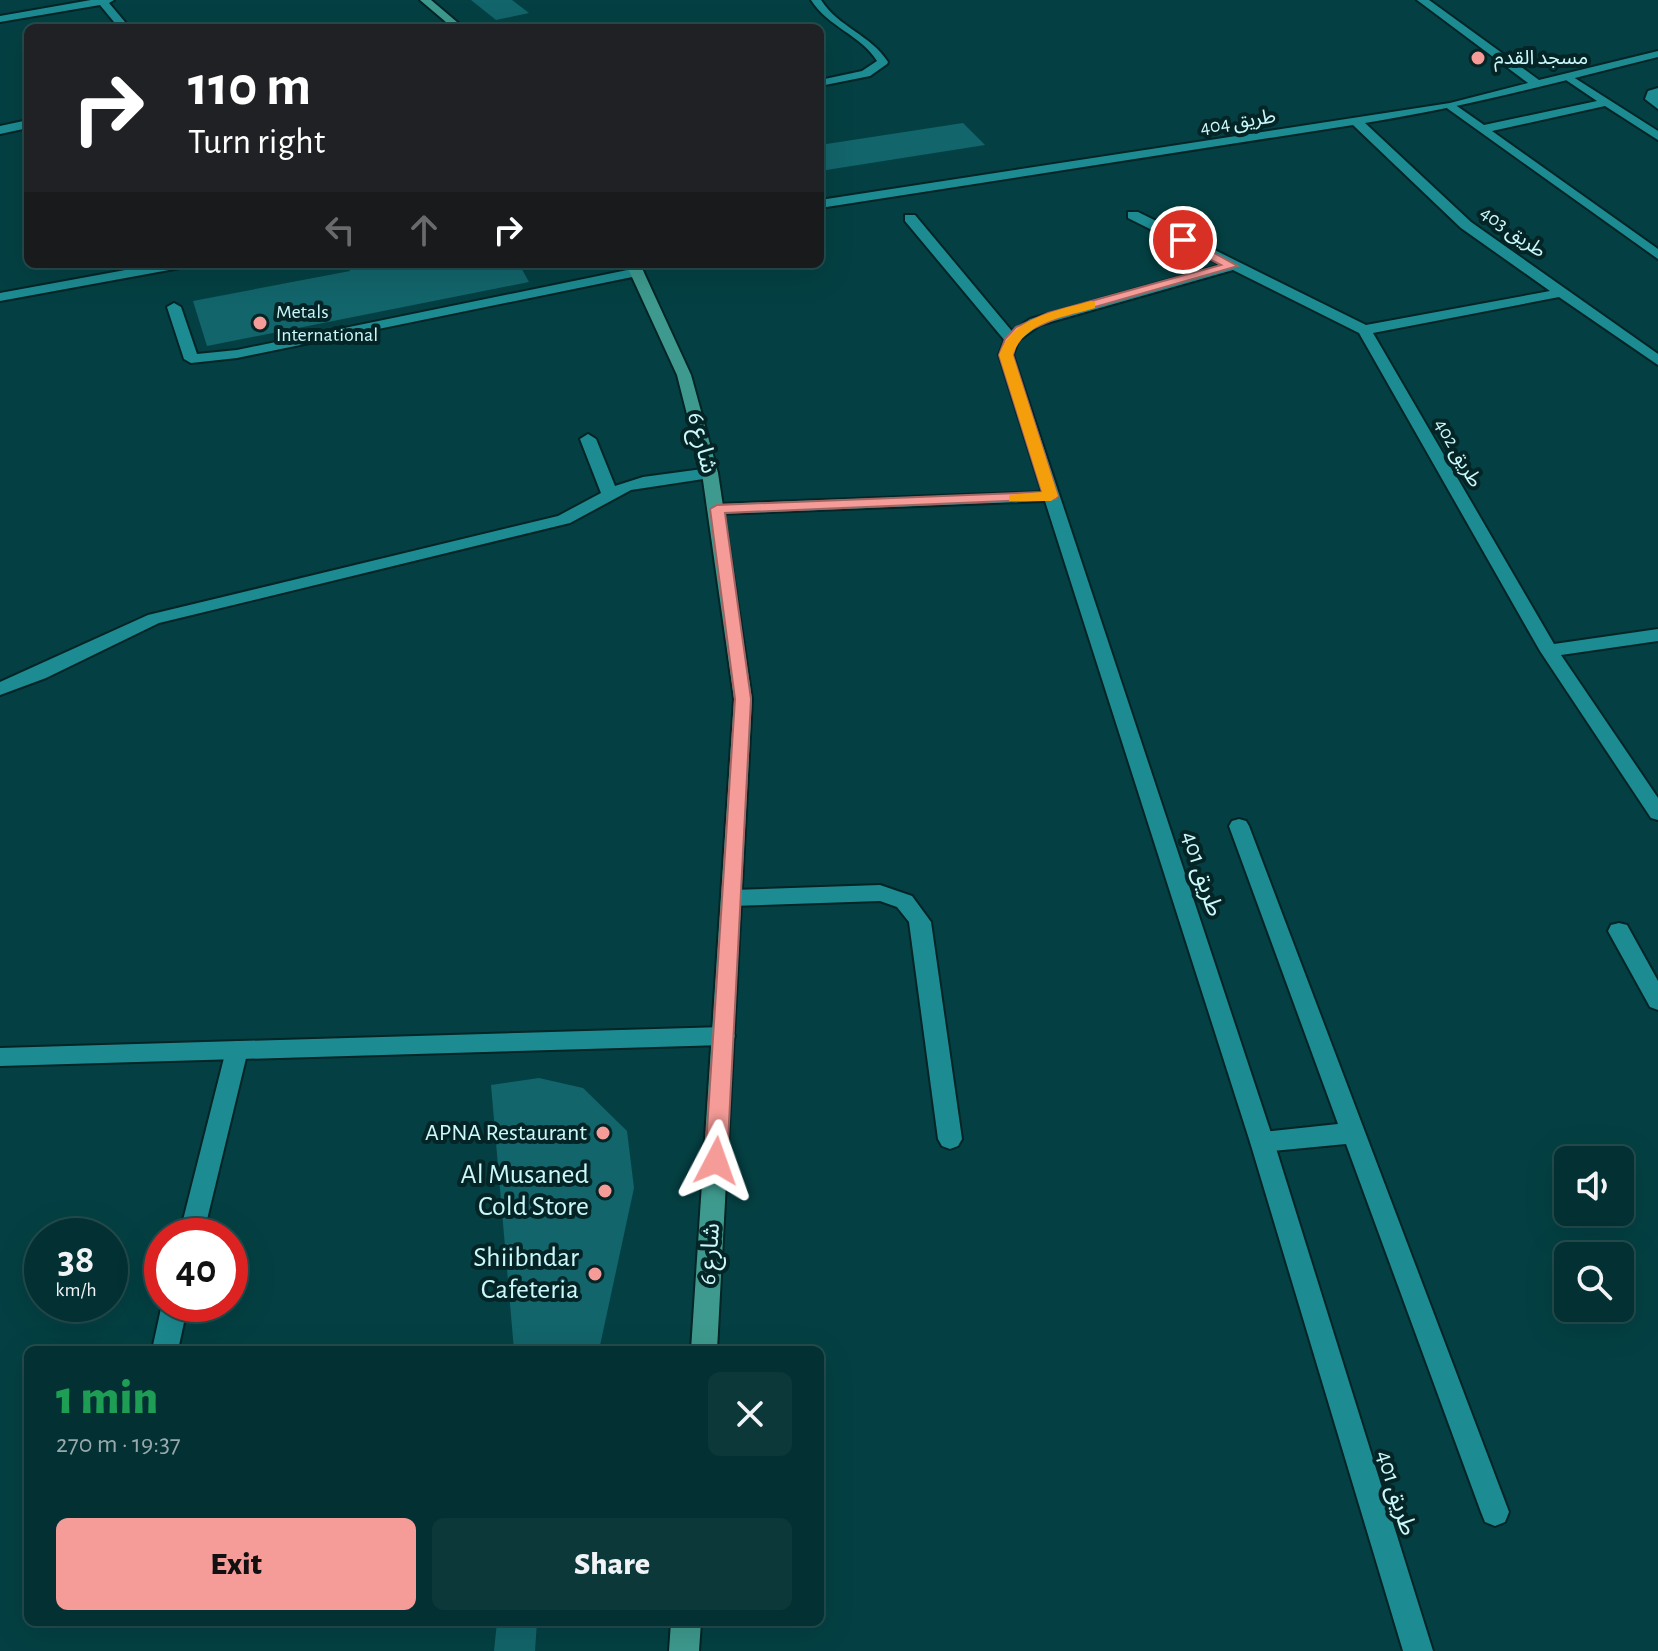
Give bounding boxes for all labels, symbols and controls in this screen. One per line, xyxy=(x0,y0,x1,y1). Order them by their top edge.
place label: مسجد القدم xyxy=(1494,48,1588,72)
marker: مسجد القدم xyxy=(1469,49,1487,67)
icon: right xyxy=(56,56,160,160)
text: 110 m xyxy=(188,59,311,115)
street label: طريق 404 xyxy=(1199,106,1277,140)
text: Turn right xyxy=(188,124,325,160)
street label: طريق 403 xyxy=(1476,202,1549,263)
pin xyxy=(1149,206,1217,274)
icon: left xyxy=(318,208,362,252)
icon: ahead xyxy=(402,208,446,252)
icon: right xyxy=(486,208,530,252)
icon: arrive xyxy=(1161,218,1205,262)
place label: Metals International xyxy=(276,302,378,345)
marker: Metals International xyxy=(251,314,269,332)
street label: شارع 6 xyxy=(679,410,721,477)
street label: طريق 402 xyxy=(1429,415,1486,492)
street label: طريق 401 xyxy=(1175,828,1227,920)
position arrow xyxy=(674,1119,758,1203)
place label: APNA Restaurant xyxy=(425,1121,587,1145)
marker: APNA Restaurant xyxy=(594,1124,612,1142)
map controls xyxy=(1554,1146,1634,1322)
button: sound xyxy=(1554,1146,1634,1226)
place label: Al Musaned Cold Store xyxy=(461,1161,589,1221)
marker: Al Musaned Cold Store xyxy=(596,1182,614,1200)
speed limit sign: 40 xyxy=(144,1218,248,1322)
street label: شارع 6 xyxy=(696,1222,728,1286)
text: 38 xyxy=(58,1240,94,1280)
button: search xyxy=(1554,1242,1634,1322)
place label: Shiibndar Cafeteria xyxy=(473,1244,579,1304)
marker: Shiibndar Cafeteria xyxy=(586,1265,604,1283)
text: km/h xyxy=(55,1280,97,1300)
button: close xyxy=(708,1372,792,1456)
text: 1 min xyxy=(56,1375,158,1423)
text: 270 m · 19:37 xyxy=(56,1431,181,1457)
street label: طريق 401 xyxy=(1370,1447,1420,1539)
button: Exit xyxy=(56,1518,416,1610)
button: Share xyxy=(432,1518,792,1610)

